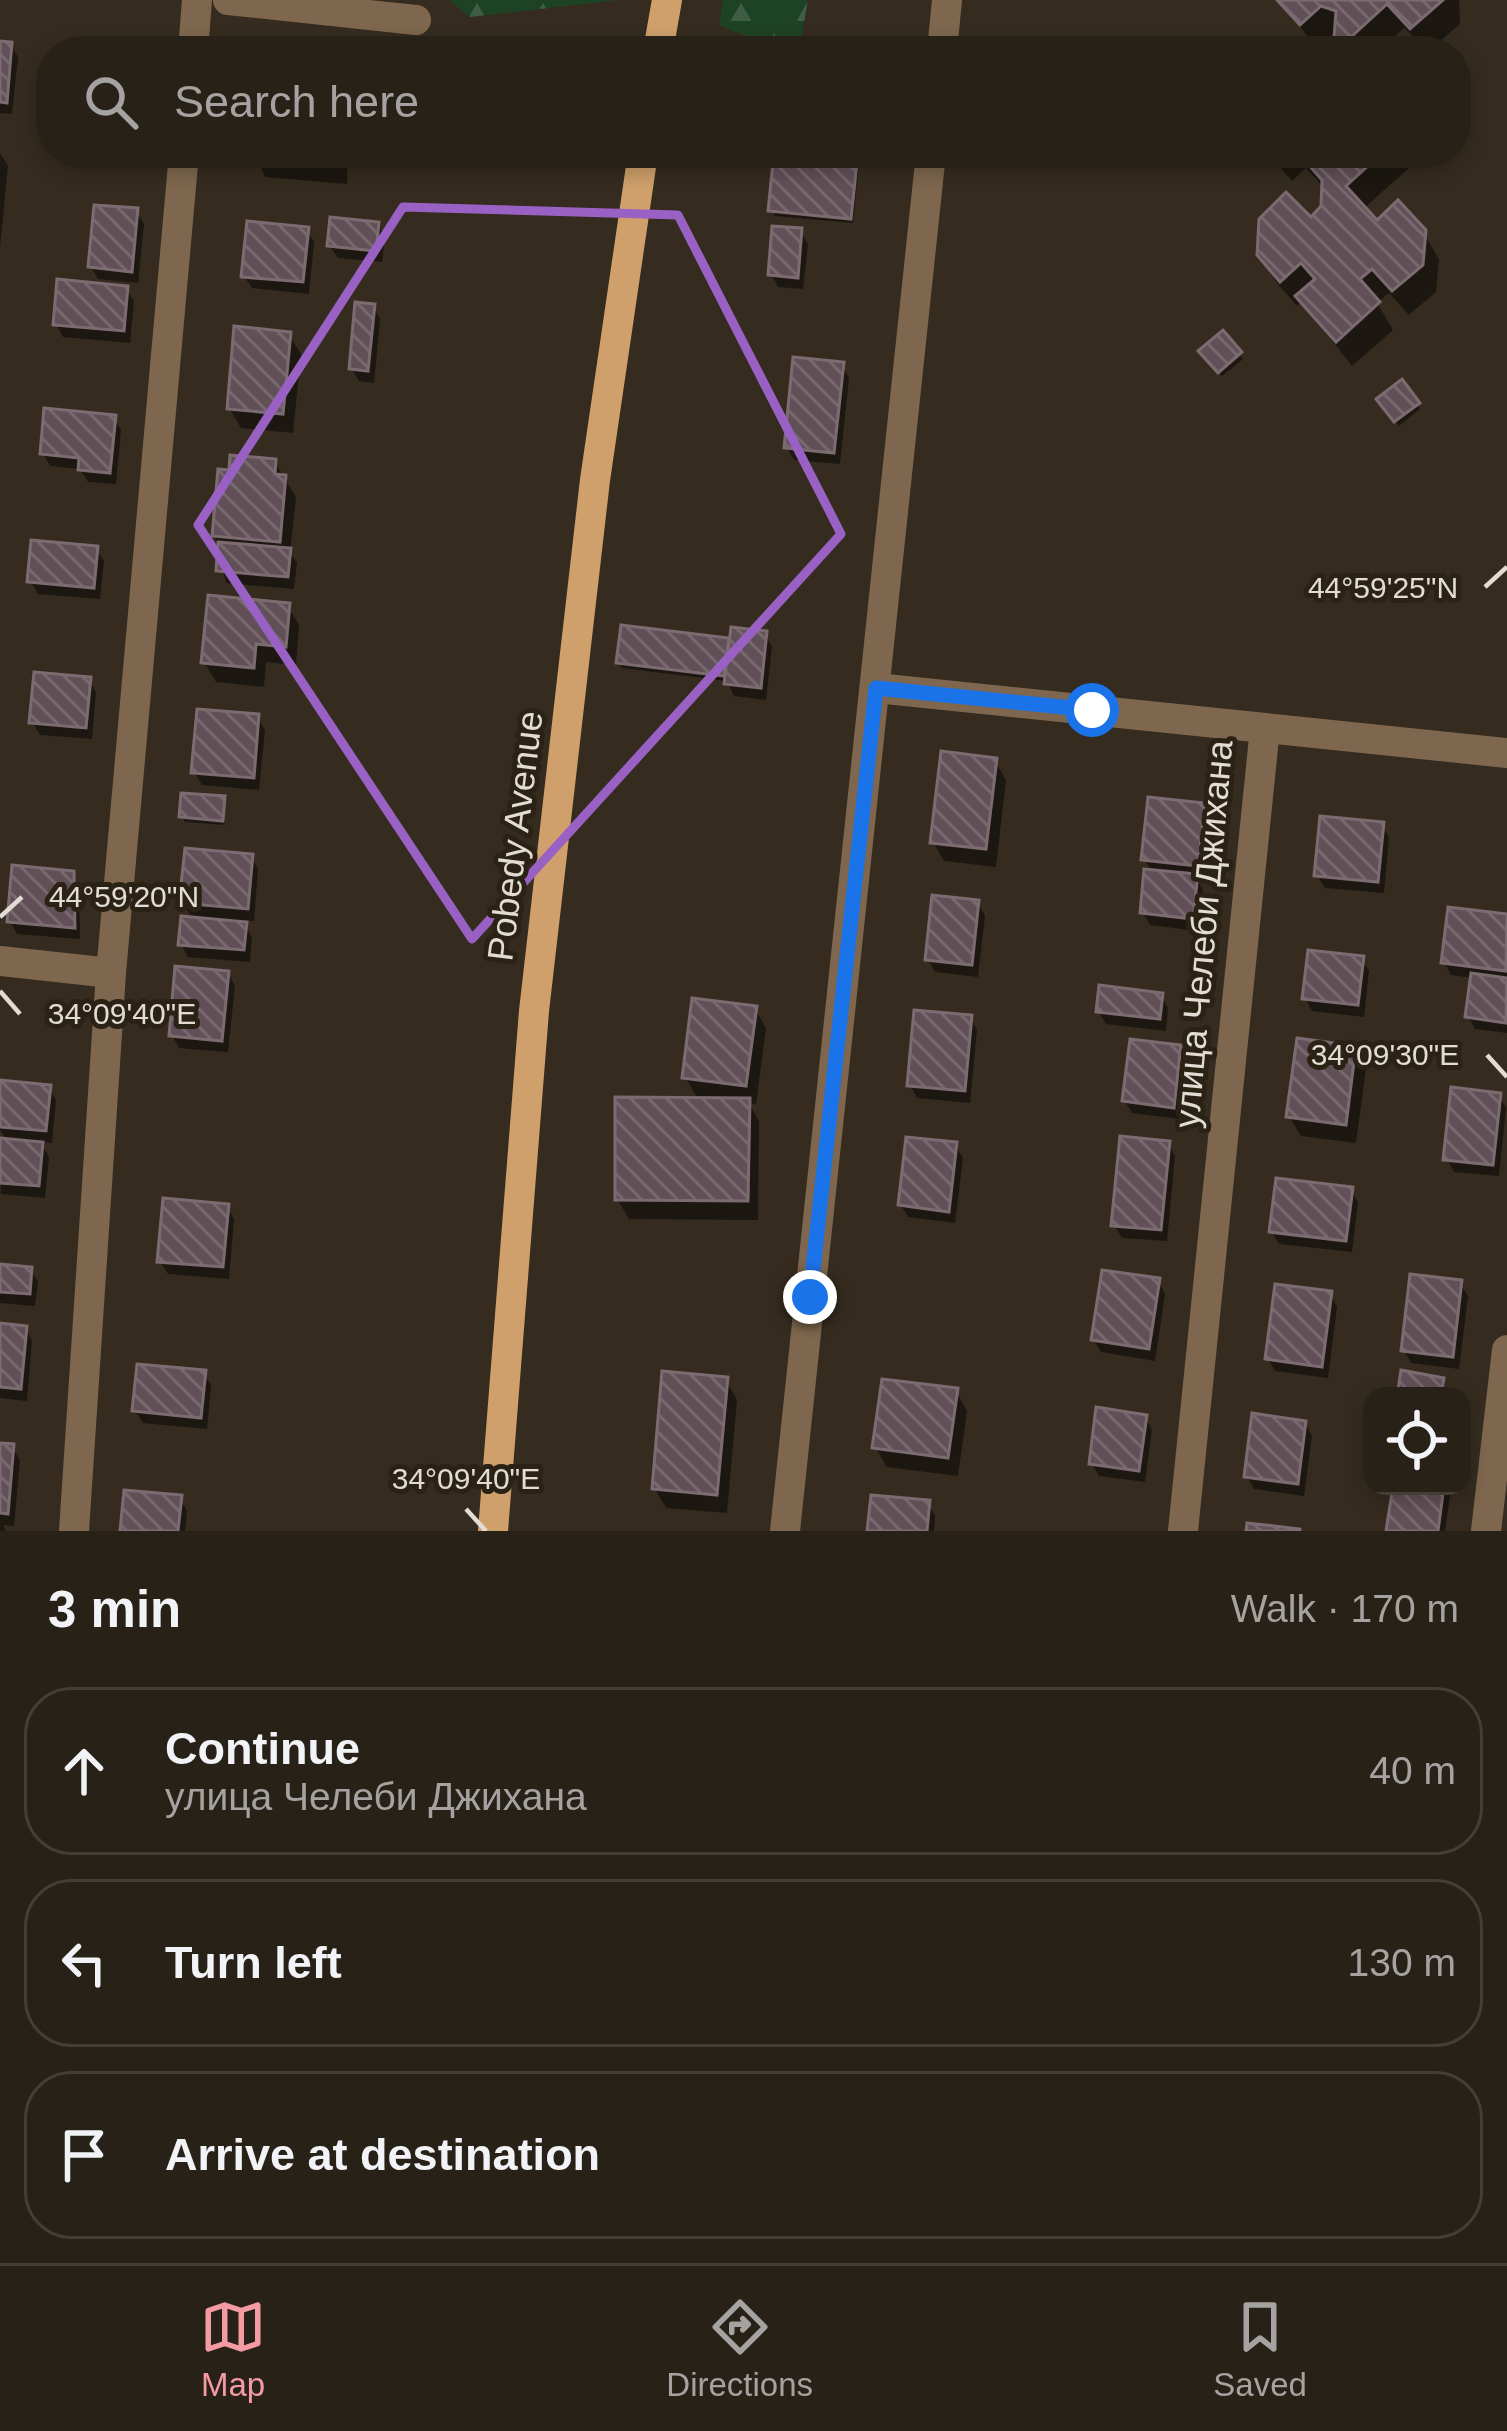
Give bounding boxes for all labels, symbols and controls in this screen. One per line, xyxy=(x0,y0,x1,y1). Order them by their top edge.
search box xyxy=(36,36,1471,168)
icon: search xyxy=(78,69,144,135)
text: Search here xyxy=(174,76,419,127)
text: 44°59'25"N xyxy=(1308,571,1458,604)
route start xyxy=(1065,683,1119,737)
street label: Pobedy Avenue xyxy=(479,709,551,963)
street label: улица Челеби Джихана xyxy=(1166,737,1240,1130)
text: 44°59'20"N xyxy=(49,880,199,913)
text: 34°09'40"E xyxy=(48,997,196,1030)
text: 34°09'30"E xyxy=(1311,1038,1459,1071)
route end xyxy=(783,1270,837,1324)
map controls xyxy=(1363,1387,1471,1495)
button: locate xyxy=(1363,1387,1471,1495)
text: 34°09'40"E xyxy=(392,1462,540,1495)
text: 3 min xyxy=(48,1581,181,1638)
text: Walk · 170 m xyxy=(1231,1587,1459,1630)
text: Continue xyxy=(165,1723,360,1774)
icon: ahead xyxy=(51,1738,117,1804)
text: 40 m xyxy=(1369,1749,1456,1792)
text: улица Челеби Джихана xyxy=(165,1775,587,1818)
icon: left xyxy=(51,1930,117,1996)
text: Turn left xyxy=(165,1937,342,1988)
text: 130 m xyxy=(1348,1941,1456,1984)
icon: arrive xyxy=(51,2122,117,2188)
text: Arrive at destination xyxy=(165,2129,600,2180)
tab: Map xyxy=(200,2294,266,2404)
tab: Directions xyxy=(666,2294,813,2404)
tab: Saved xyxy=(1213,2294,1307,2404)

